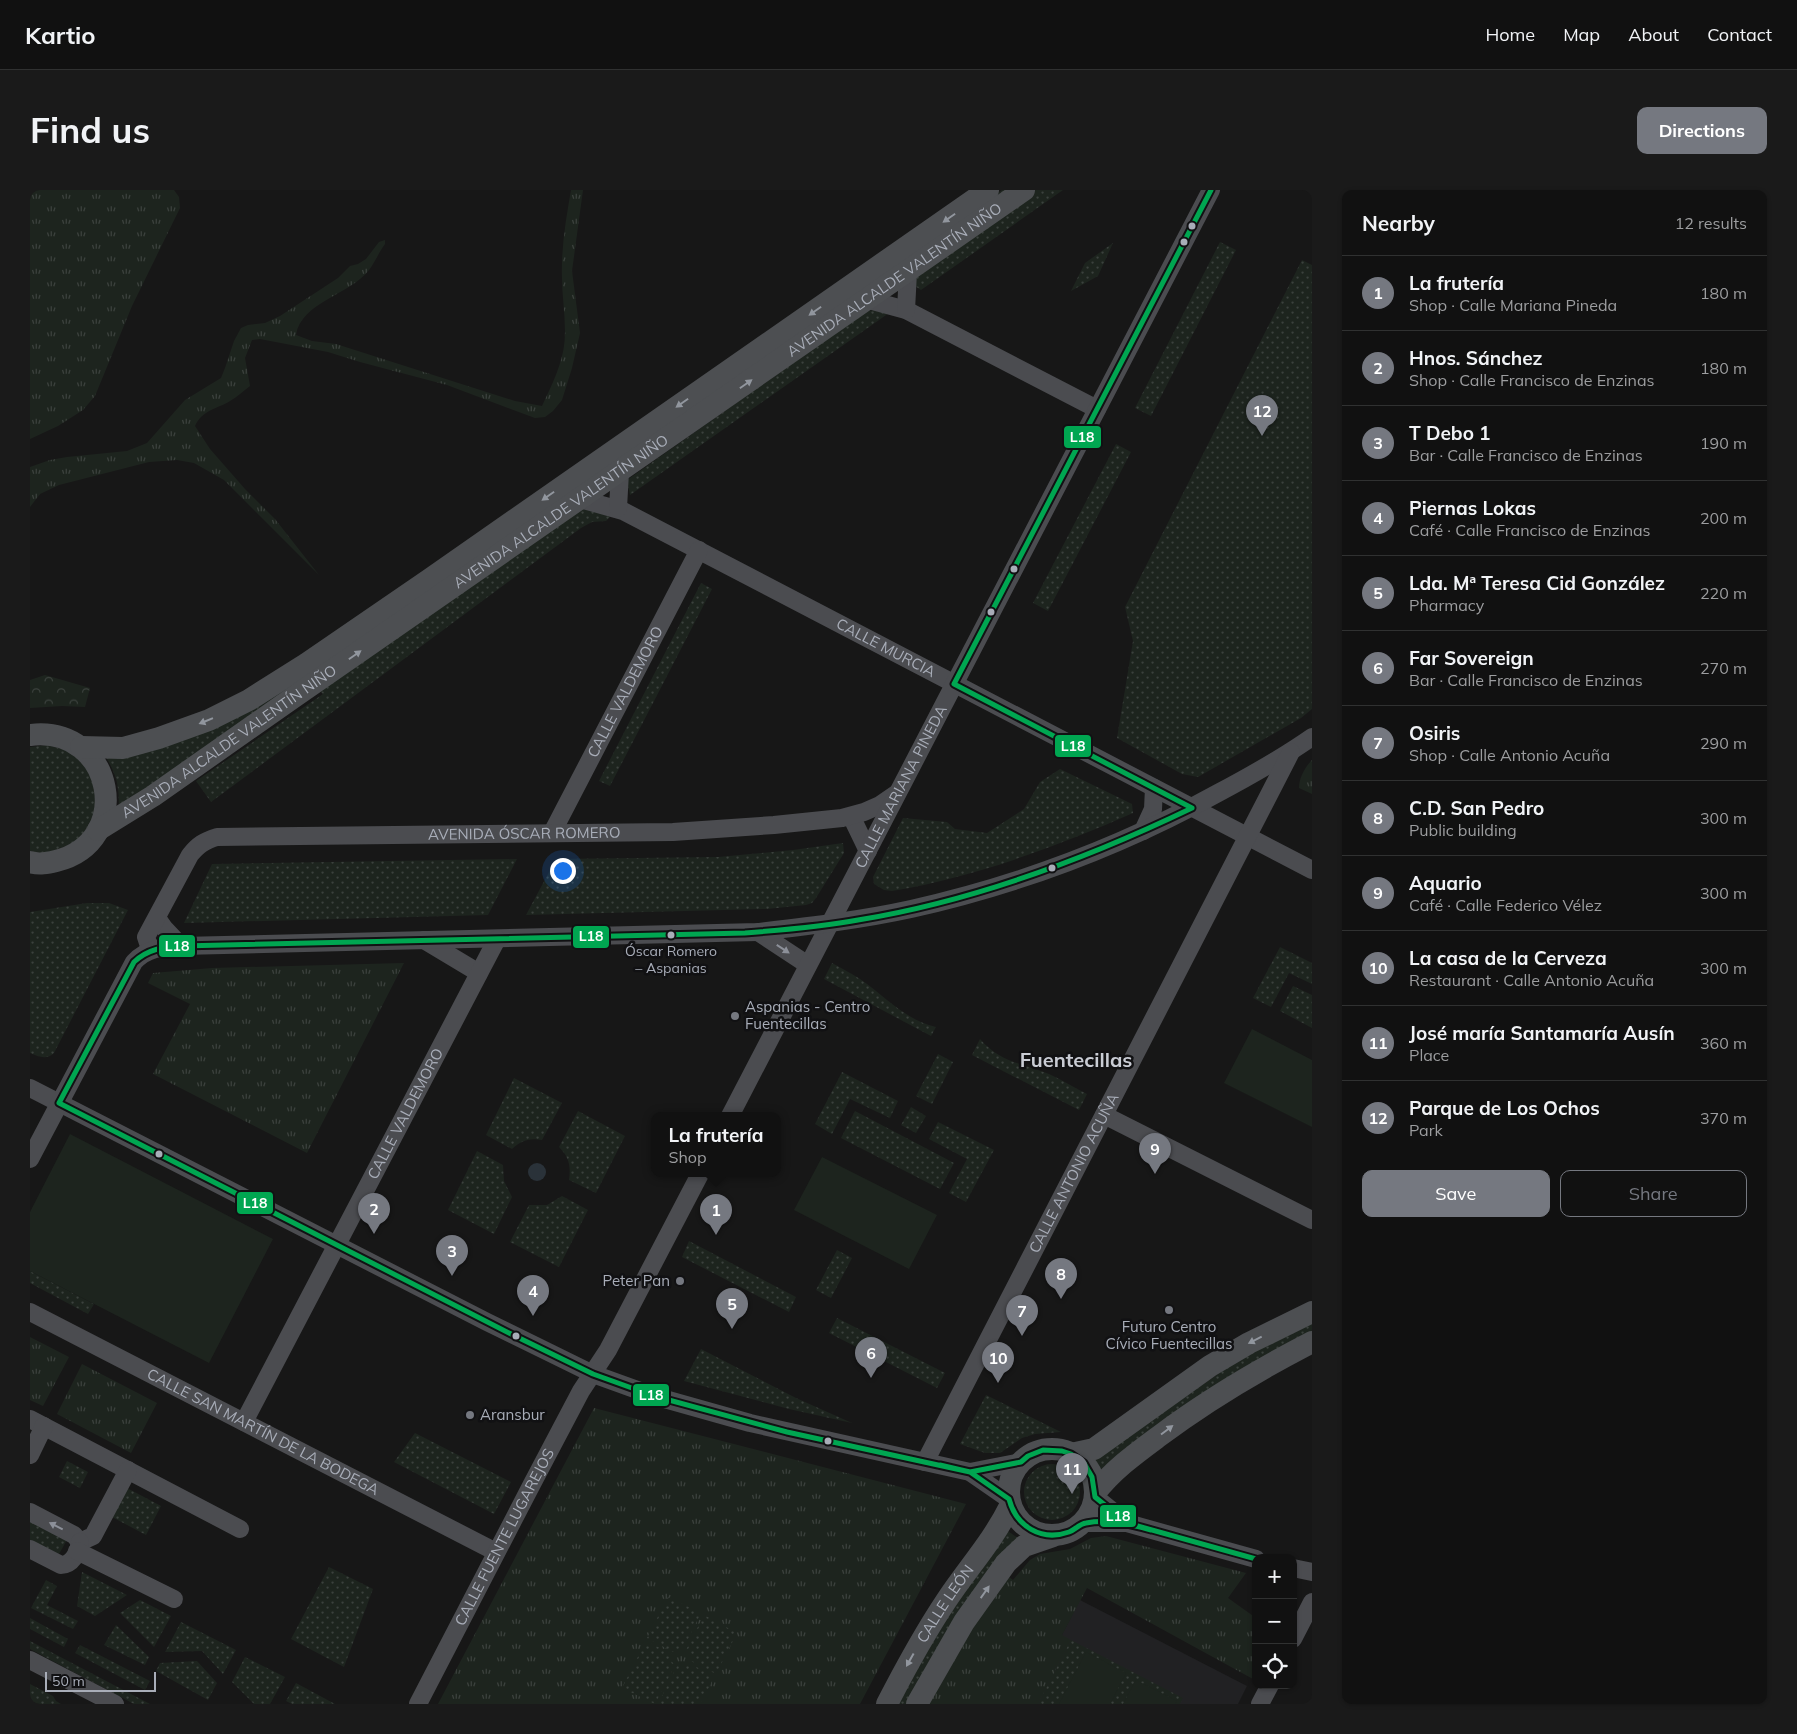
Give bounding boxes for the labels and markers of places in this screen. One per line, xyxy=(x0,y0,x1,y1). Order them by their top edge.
unlabelled marker xyxy=(1187,221,1197,231)
unlabelled marker xyxy=(1179,237,1189,247)
pin: 12 xyxy=(1246,395,1278,436)
unlabelled marker xyxy=(1009,564,1019,574)
unlabelled marker xyxy=(986,607,996,617)
unlabelled marker xyxy=(1047,863,1057,873)
marker: Óscar Romero – Aspanias xyxy=(666,930,676,940)
place label: Óscar Romero – Aspanias xyxy=(625,942,717,977)
place label: Aspanias - Centro Fuentecillas xyxy=(745,997,870,1033)
marker: Aspanias - Centro Fuentecillas xyxy=(729,1010,741,1022)
pin: 9 xyxy=(1139,1133,1171,1174)
unlabelled marker xyxy=(154,1149,164,1159)
pin: 2 xyxy=(358,1193,390,1234)
pin: 1 xyxy=(700,1194,732,1235)
pin: 3 xyxy=(436,1235,468,1276)
pin: 8 xyxy=(1045,1258,1077,1299)
place label: Peter Pan xyxy=(603,1271,670,1290)
pin: 4 xyxy=(517,1275,549,1316)
marker: Peter Pan xyxy=(674,1275,686,1287)
pin: 5 xyxy=(716,1288,748,1329)
pin: 7 xyxy=(1006,1295,1038,1336)
marker: Futuro Centro Cívico Fuentecillas xyxy=(1163,1304,1175,1316)
place label: Futuro Centro Cívico Fuentecillas xyxy=(1106,1317,1232,1353)
unlabelled marker xyxy=(511,1331,521,1341)
pin: 6 xyxy=(855,1337,887,1378)
pin: 10 xyxy=(982,1342,1014,1383)
place label: Aransbur xyxy=(480,1405,545,1424)
marker: Aransbur xyxy=(464,1409,476,1421)
unlabelled marker xyxy=(823,1436,833,1446)
pin: 11 xyxy=(1056,1453,1088,1494)

